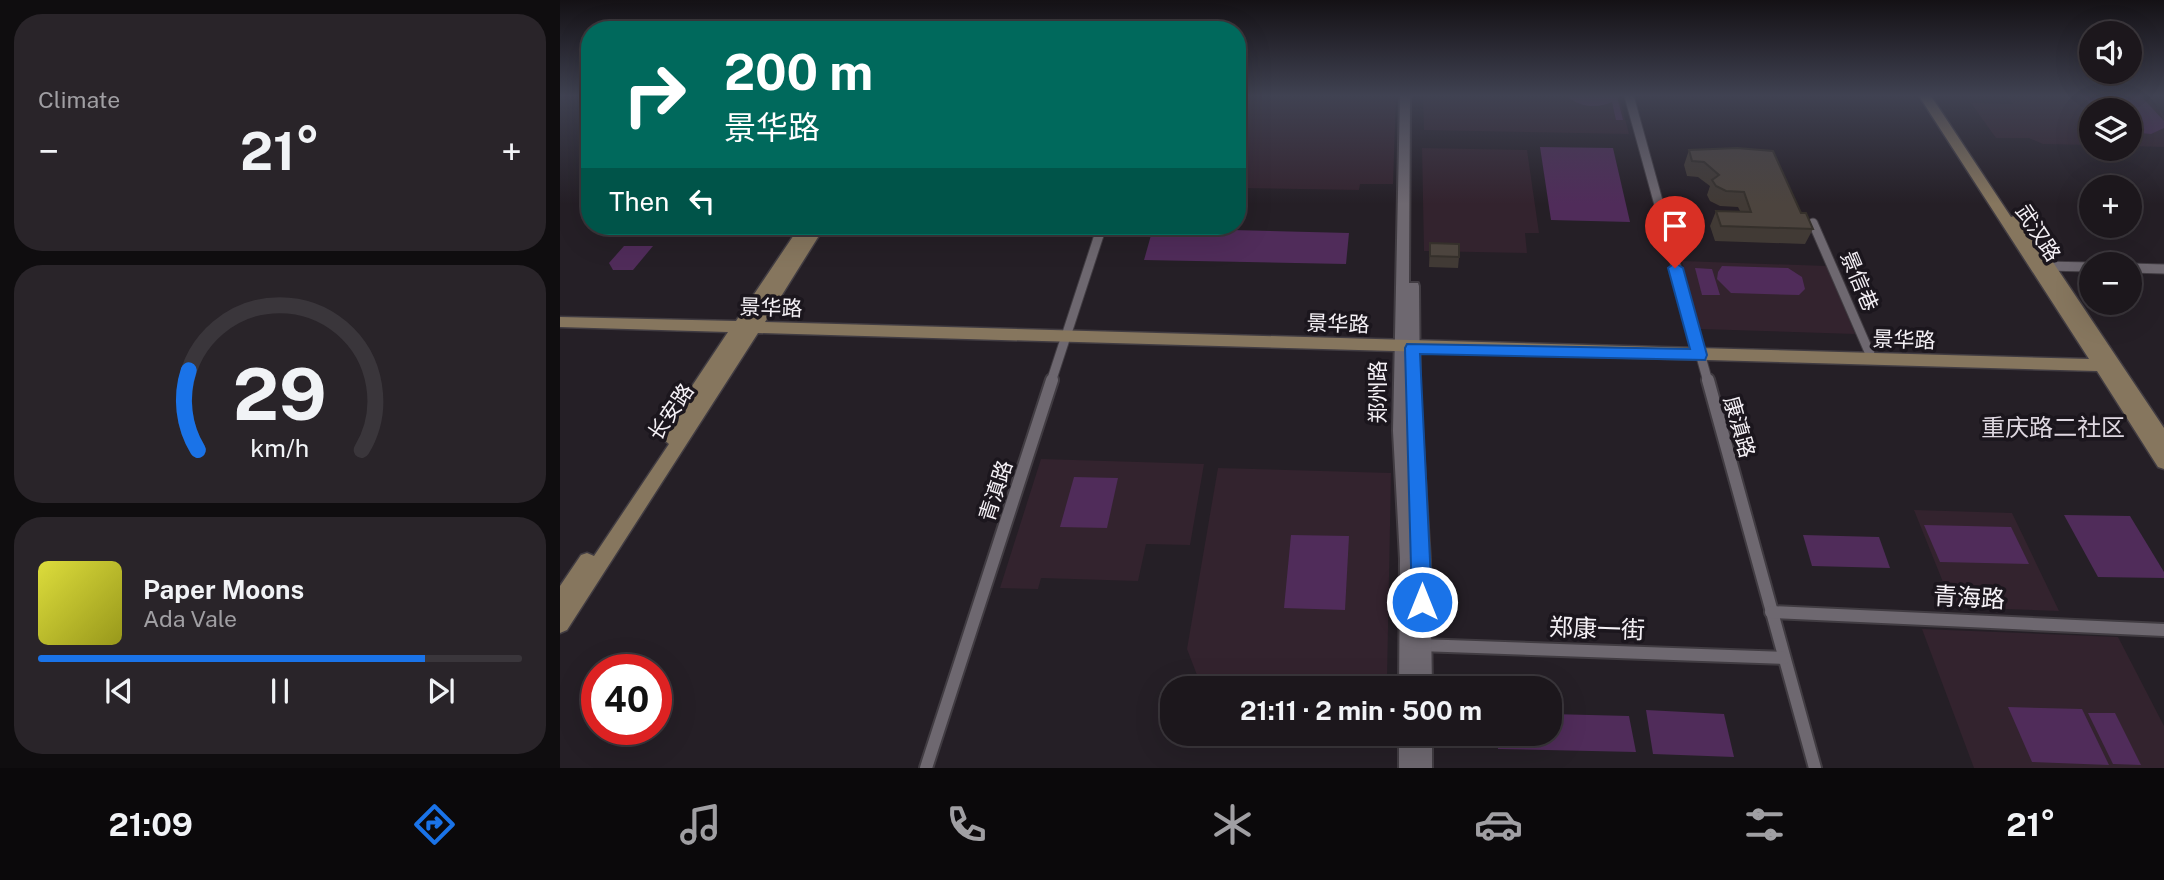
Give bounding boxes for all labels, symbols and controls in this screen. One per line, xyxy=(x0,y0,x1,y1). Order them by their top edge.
map controls xyxy=(2079,21,2142,315)
button: sound xyxy=(2079,21,2142,84)
text: 200 m xyxy=(724,43,873,101)
icon: right xyxy=(609,49,700,140)
text: Climate xyxy=(38,86,120,113)
button: layers xyxy=(2079,98,2142,161)
text: 景华路 xyxy=(724,109,820,146)
text: 21° xyxy=(240,121,320,182)
text: − xyxy=(38,129,59,174)
text: + xyxy=(501,129,522,174)
button: + xyxy=(2079,175,2142,238)
icon: left xyxy=(683,182,721,220)
text: Then xyxy=(609,186,669,217)
pin xyxy=(1645,196,1705,268)
street label: 武汉路 xyxy=(2011,200,2066,266)
icon: arrive xyxy=(1656,207,1694,245)
street label: 景信巷 xyxy=(1836,247,1883,315)
button: − xyxy=(2079,252,2142,315)
street label: 景华路 xyxy=(739,294,803,321)
street label: 景华路 xyxy=(1306,310,1370,337)
street label: 景华路 xyxy=(1872,326,1936,353)
text: 29 xyxy=(233,351,327,436)
street label: 郑州路 xyxy=(1365,361,1390,424)
street label: 长安路 xyxy=(643,379,699,445)
street label: 康滇路 xyxy=(1719,393,1760,461)
district label: 重庆路二社区 xyxy=(1981,413,2125,441)
text: km/h xyxy=(251,433,309,463)
street label: 青滇路 xyxy=(974,457,1017,525)
position arrow xyxy=(1385,565,1459,639)
text: Paper Moons xyxy=(143,574,304,605)
street label: 青海路 xyxy=(1932,581,2006,613)
text: Ada Vale xyxy=(143,605,237,632)
street label: 郑康一街 xyxy=(1549,612,1645,644)
speed limit sign: 40 xyxy=(581,654,672,745)
icon: previous xyxy=(100,672,138,710)
icon: pause xyxy=(261,672,299,710)
icon: next xyxy=(422,672,460,710)
text: 21:11 · 2 min · 500 m xyxy=(1240,695,1482,726)
icon: directions xyxy=(410,800,459,849)
icon: music xyxy=(676,800,725,849)
icon: phone xyxy=(942,800,991,849)
icon: climate xyxy=(1208,800,1257,849)
icon: car xyxy=(1474,800,1523,849)
icon: filters xyxy=(1740,800,1789,849)
text: 21:09 xyxy=(109,806,193,843)
text: 21° xyxy=(2006,806,2055,843)

